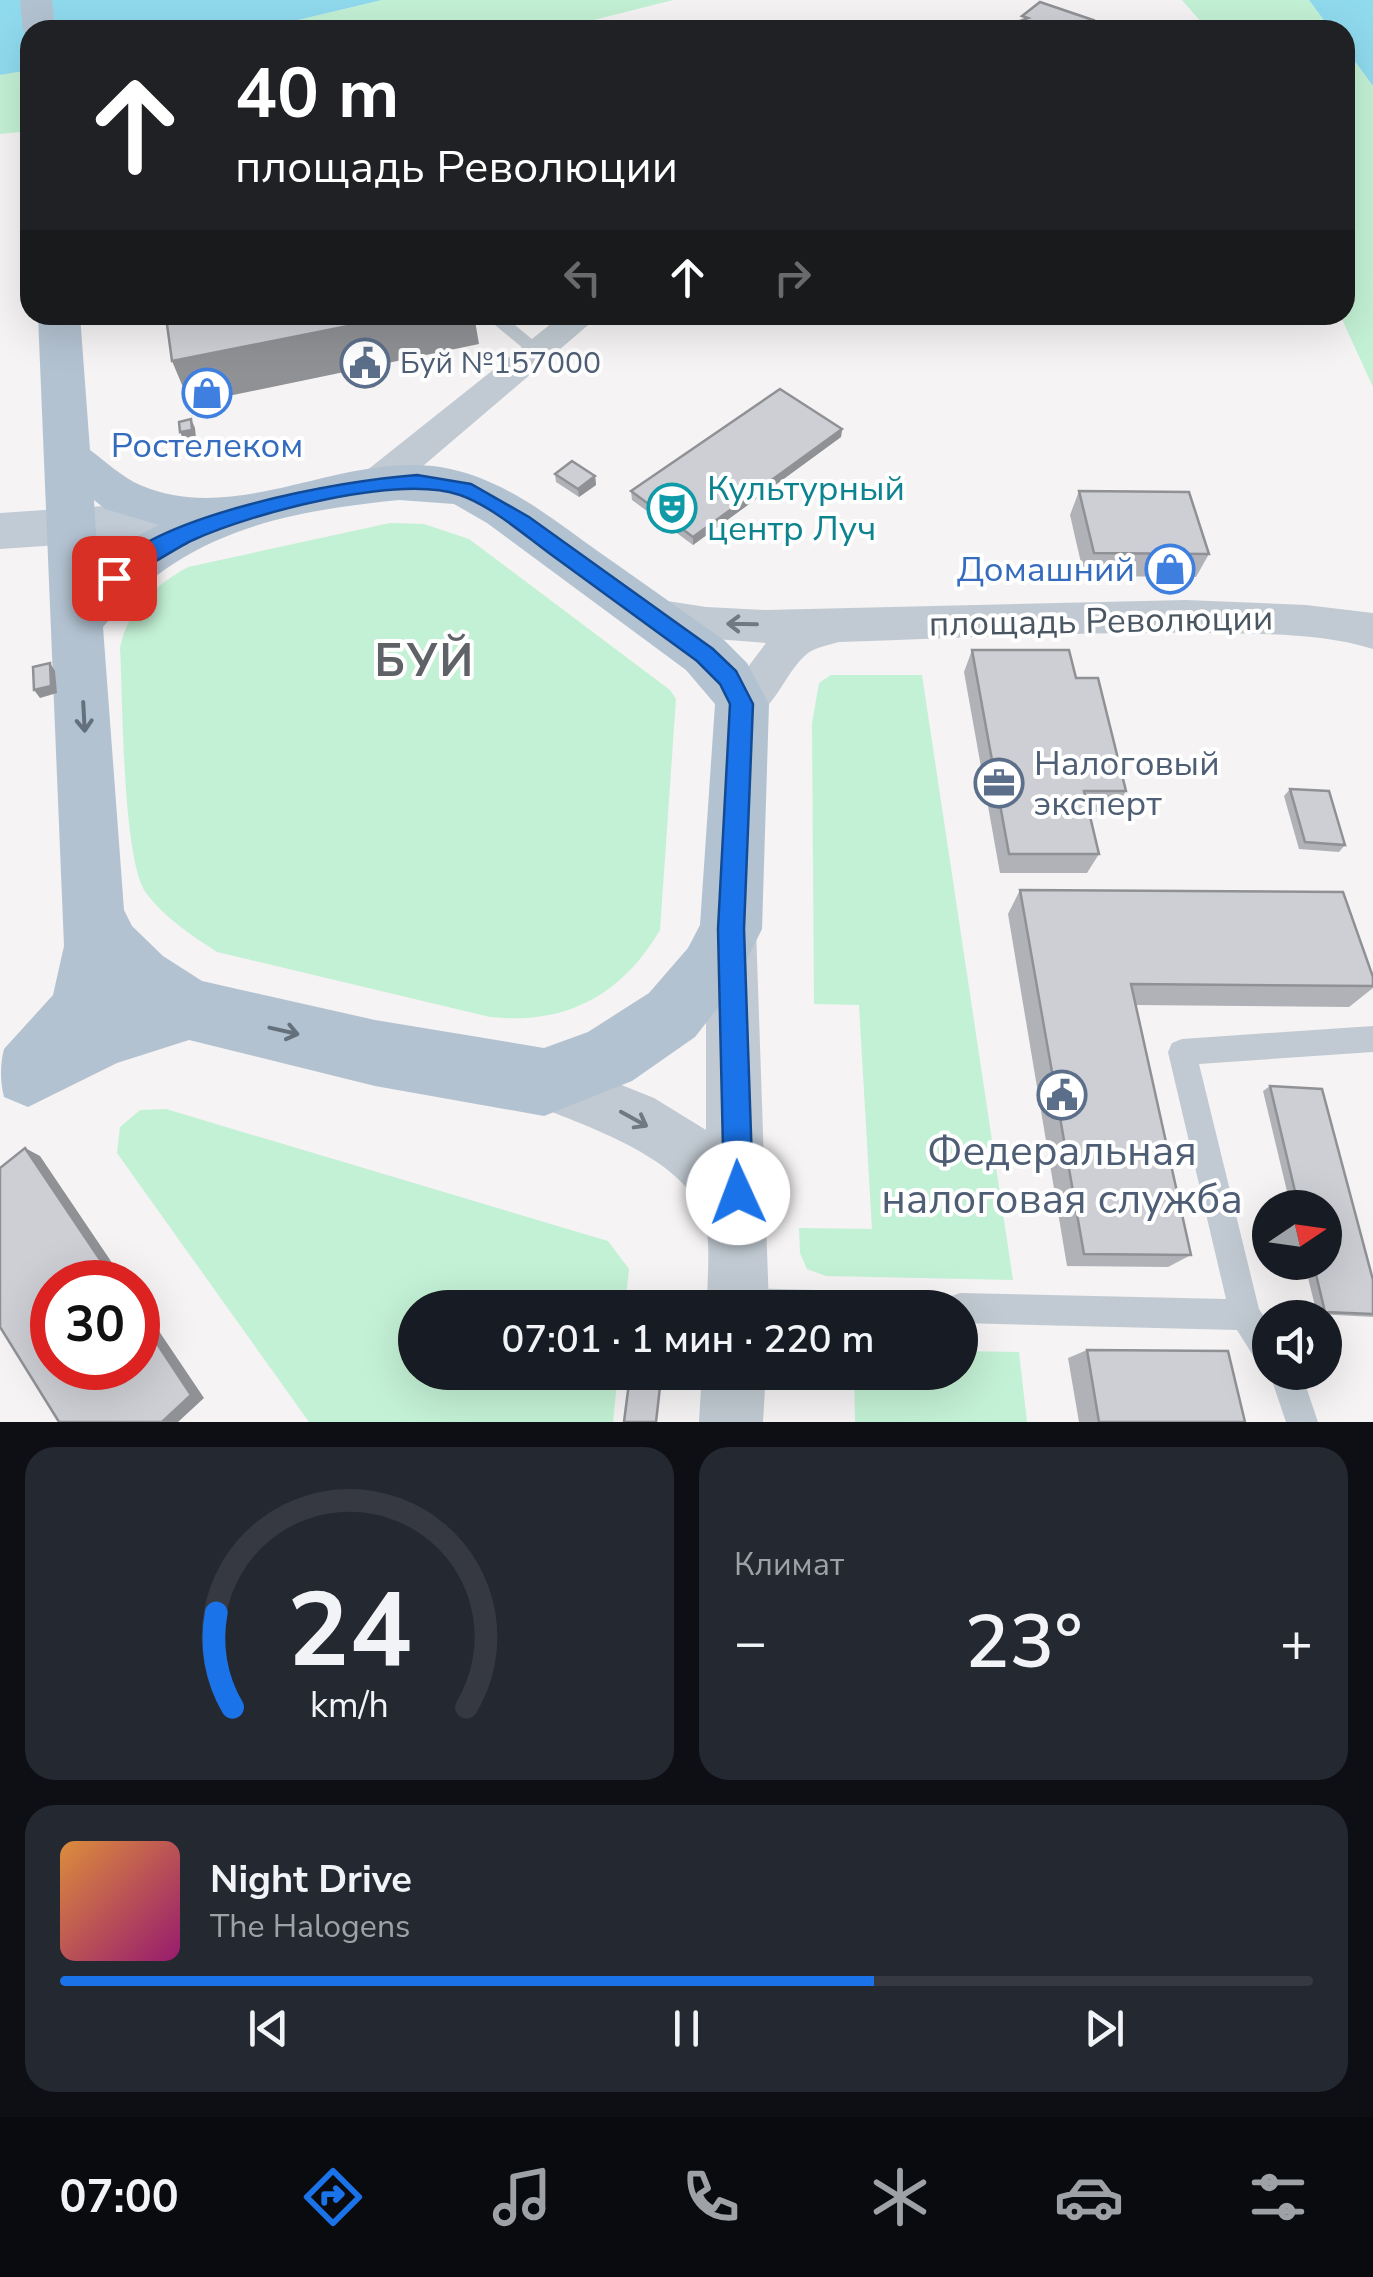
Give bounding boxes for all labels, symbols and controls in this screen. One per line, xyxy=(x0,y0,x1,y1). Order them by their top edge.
text: 40 m xyxy=(235,46,399,142)
icon: ahead xyxy=(70,60,200,190)
text: площадь Революции xyxy=(235,137,678,198)
icon: left xyxy=(555,250,610,305)
icon: ahead xyxy=(660,250,715,305)
icon: right xyxy=(765,250,820,305)
public building icon: Буй №157000 xyxy=(339,337,391,389)
place label: Буй №157000 xyxy=(400,343,601,384)
shop icon: Ростелеком xyxy=(181,367,233,419)
place label: Ростелеком xyxy=(111,422,303,469)
place label: Культурный центр Луч xyxy=(707,465,905,552)
theatre icon: Культурный центр Луч xyxy=(646,482,698,534)
pin xyxy=(72,536,157,621)
shop icon: Домашний xyxy=(1144,543,1196,595)
place label: Домашний xyxy=(957,546,1135,593)
icon: arrive xyxy=(87,551,142,606)
street label: площадь Революции xyxy=(928,594,1274,648)
one-way arrow xyxy=(726,614,758,634)
district label: БУЙ xyxy=(374,631,476,692)
one-way arrow xyxy=(75,700,94,732)
place label: Налоговый эксперт xyxy=(1034,740,1220,827)
office icon: Налоговый эксперт xyxy=(973,757,1025,809)
one-way arrow xyxy=(267,1023,299,1041)
public building icon: Федеральная налоговая служба xyxy=(1036,1069,1088,1121)
one-way arrow xyxy=(619,1110,648,1130)
place label: Федеральная налоговая служба xyxy=(881,1123,1243,1228)
position arrow xyxy=(686,1141,790,1245)
north arrow xyxy=(1252,1190,1342,1280)
map controls xyxy=(1252,1190,1342,1390)
speed limit sign: 30 xyxy=(30,1260,160,1390)
button: sound xyxy=(1252,1300,1342,1390)
text: 07:01 · 1 мин · 220 m xyxy=(502,1314,874,1365)
text: Климат xyxy=(734,1543,844,1586)
text: 24 xyxy=(287,1560,412,1702)
text: 23° xyxy=(964,1591,1083,1693)
text: − xyxy=(734,1605,767,1680)
text: + xyxy=(1280,1605,1313,1680)
text: km/h xyxy=(310,1681,389,1730)
text: Night Drive xyxy=(210,1854,412,1905)
text: The Halogens xyxy=(210,1905,410,1948)
icon: previous xyxy=(241,2001,296,2056)
icon: pause xyxy=(659,2001,714,2056)
icon: next xyxy=(1077,2001,1132,2056)
icon: directions xyxy=(298,2162,368,2232)
icon: music xyxy=(487,2162,557,2232)
icon: phone xyxy=(676,2162,746,2232)
icon: climate xyxy=(865,2162,935,2232)
icon: car xyxy=(1054,2162,1124,2232)
icon: filters xyxy=(1243,2162,1313,2232)
text: 07:00 xyxy=(60,2167,179,2228)

